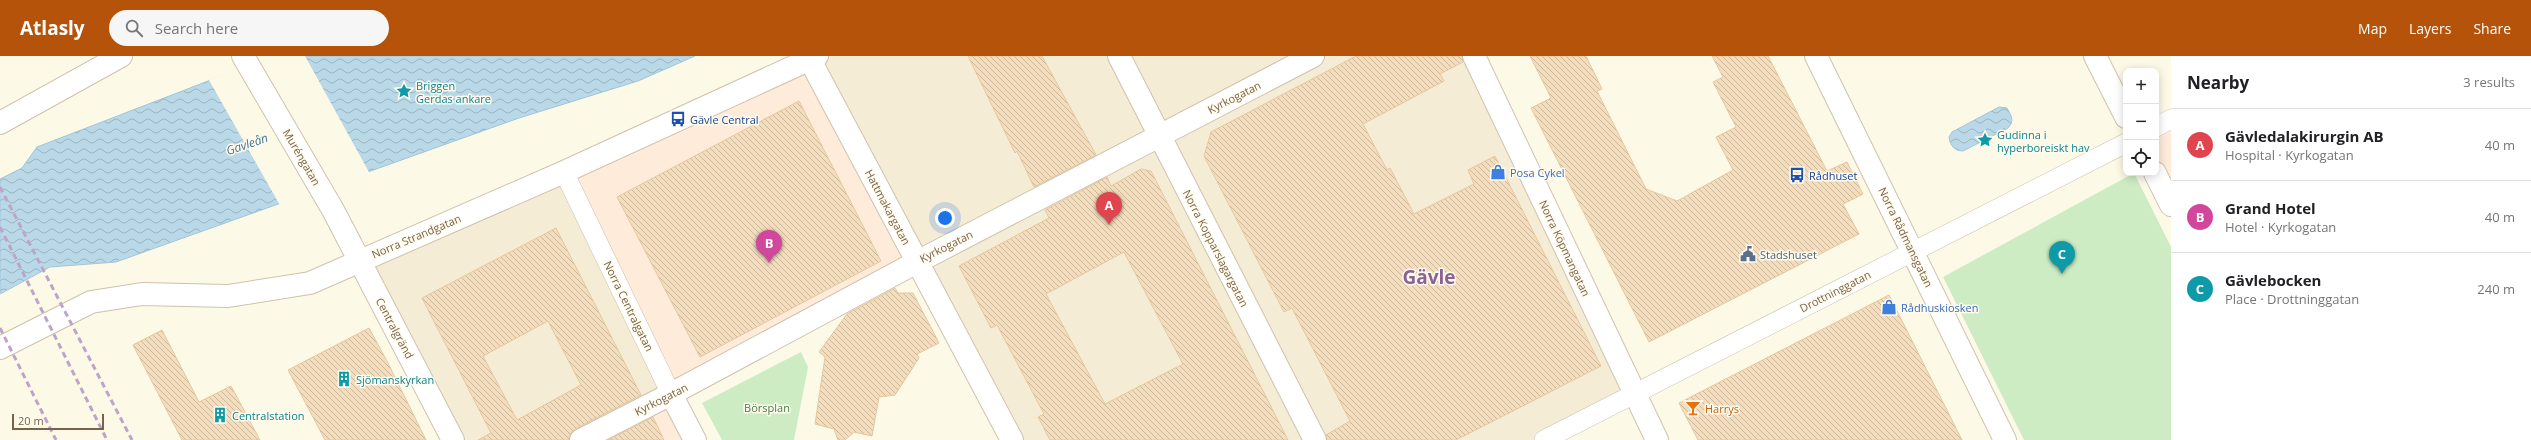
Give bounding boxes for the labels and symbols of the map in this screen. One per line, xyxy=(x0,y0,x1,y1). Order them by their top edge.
street label: Kyrkogatan xyxy=(1205,77,1263,117)
place label: Briggen Gerdas ankare xyxy=(416,78,491,106)
place icon: Briggen Gerdas ankare xyxy=(395,82,413,100)
bus stop icon: Gävle Central xyxy=(669,110,687,128)
place label: Gävle Central xyxy=(690,112,759,127)
street label: Muréngatan xyxy=(280,126,324,188)
place label: Gudinna i hyperboreiskt hav xyxy=(1997,127,2090,155)
water label: Gavleån xyxy=(224,129,270,159)
place icon: Gudinna i hyperboreiskt hav xyxy=(1976,131,1994,149)
shop icon: Posa Cykel xyxy=(1489,163,1507,181)
place label: Posa Cykel xyxy=(1510,165,1565,180)
bus stop icon: Rådhuset xyxy=(1788,166,1806,184)
street label: Hattmakargatan xyxy=(862,167,914,247)
place label: Rådhuset xyxy=(1809,168,1858,183)
street label: Norra Rådmansgatan xyxy=(1875,184,1937,290)
street label: Norra Kopparslagargatan xyxy=(1180,187,1252,309)
pin: A xyxy=(1096,192,1122,225)
street label: Norra Köpmangatan xyxy=(1536,197,1594,299)
your location xyxy=(935,208,955,228)
street label: Norra Strandgatan xyxy=(369,210,463,262)
street label: Kyrkogatan xyxy=(917,226,975,266)
pin: B xyxy=(756,230,782,263)
pin: C xyxy=(2049,241,2075,274)
public building icon: Stadshuset xyxy=(1739,245,1757,263)
place label: Stadshuset xyxy=(1760,247,1817,262)
street label: Norra Centralgatan xyxy=(601,258,657,354)
district label: Gävle xyxy=(1402,264,1456,290)
street label: Drottninggatan xyxy=(1797,267,1873,315)
street label: Centralgränd xyxy=(373,295,417,361)
shop icon: Rådhuskiosken xyxy=(1880,298,1898,316)
place label: Rådhuskiosken xyxy=(1901,300,1978,315)
building icon: Sjömanskyrkan xyxy=(335,370,353,388)
place label: Sjömanskyrkan xyxy=(356,372,434,387)
street label: Kyrkogatan xyxy=(632,379,690,419)
bar icon: Harrys xyxy=(1684,399,1702,417)
park label: Börsplan xyxy=(744,400,790,415)
place label: Harrys xyxy=(1705,401,1739,416)
building icon: Centralstation xyxy=(211,406,229,424)
place label: Centralstation xyxy=(232,408,305,423)
scale bar xyxy=(12,412,104,431)

